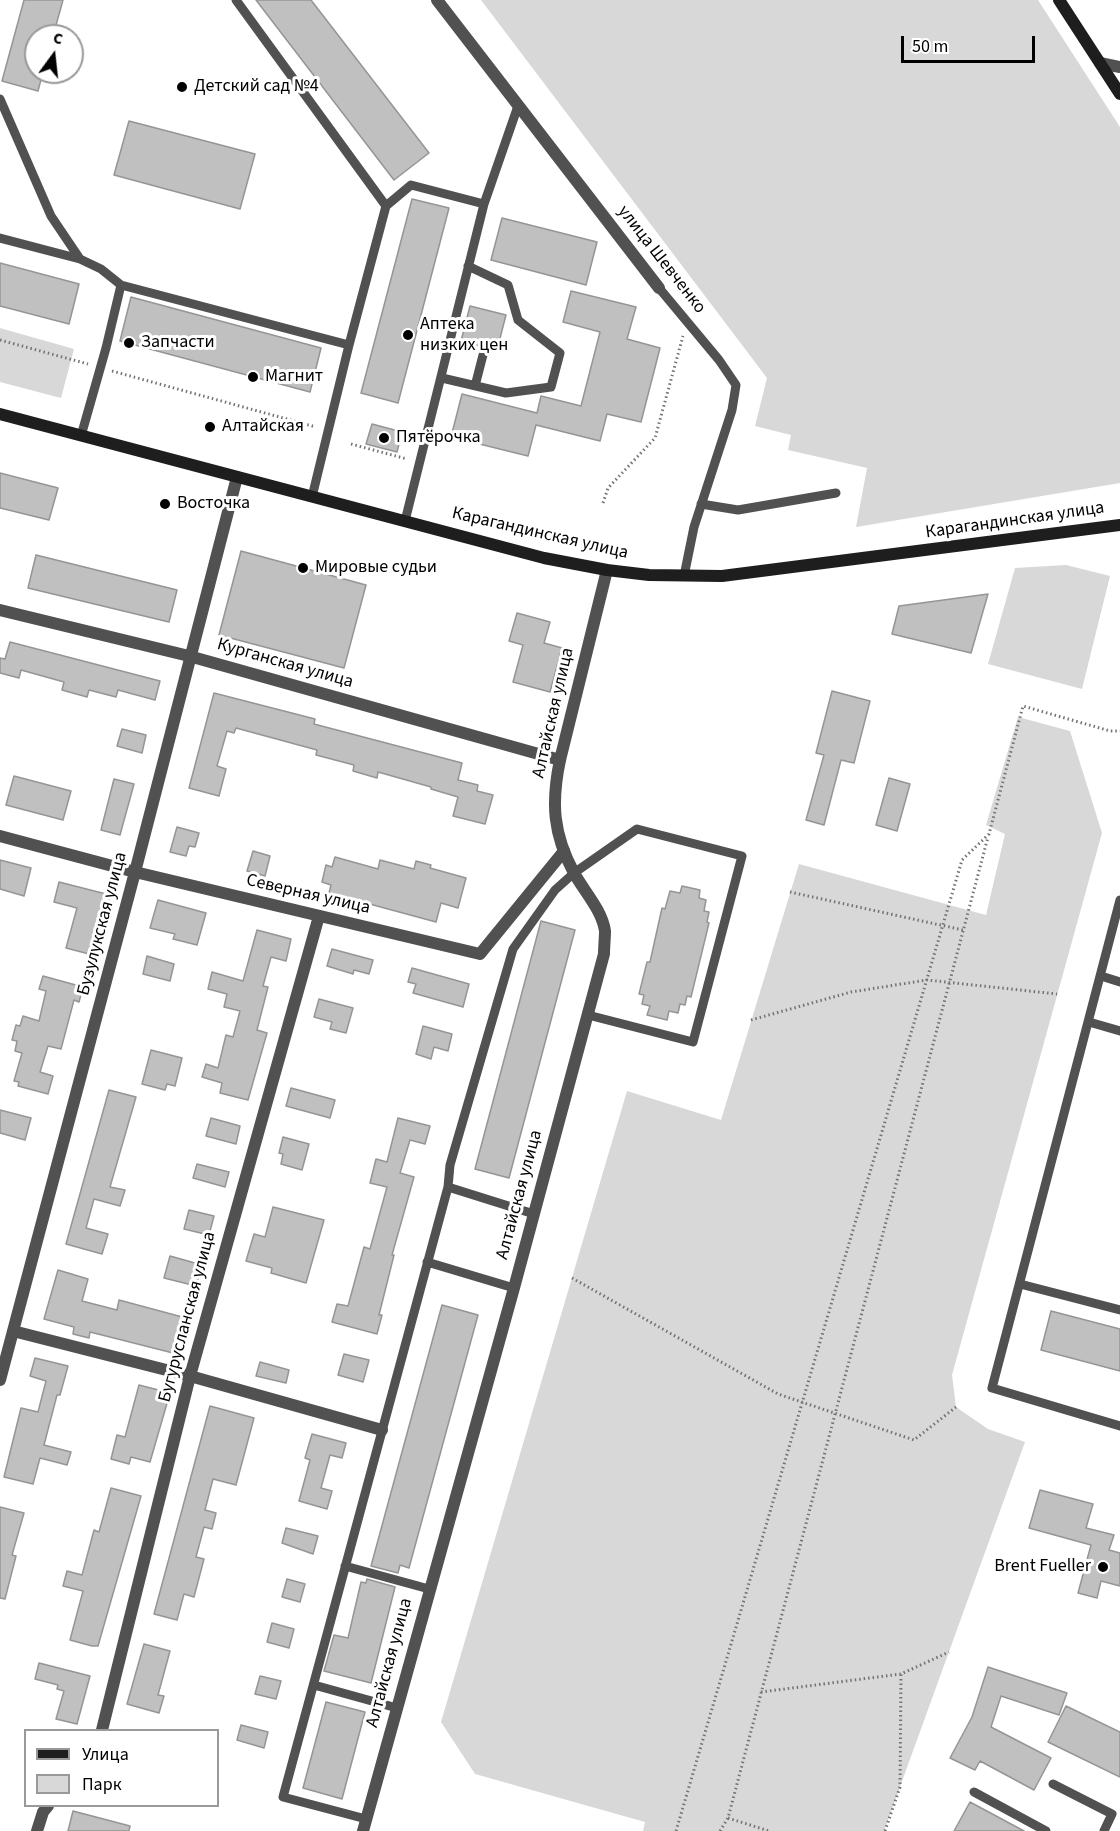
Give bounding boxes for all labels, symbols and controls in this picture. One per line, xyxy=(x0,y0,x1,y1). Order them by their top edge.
north arrow xyxy=(24,24,84,84)
scale bar xyxy=(904,24,1038,62)
text: С xyxy=(51,27,65,50)
text: 50 m xyxy=(912,34,948,59)
place label: Детский сад №4 xyxy=(194,76,319,98)
marker: Детский сад №4 xyxy=(175,80,189,94)
street label: улица Шевченко xyxy=(612,202,710,318)
place label: Аптека низких цен xyxy=(420,314,508,356)
marker: Аптека низких цен xyxy=(401,328,415,342)
place label: Запчасти xyxy=(141,332,215,354)
marker: Запчасти xyxy=(122,336,136,350)
place label: Магнит xyxy=(265,366,323,388)
marker: Магнит xyxy=(246,370,260,384)
place label: Алтайская xyxy=(222,416,304,438)
marker: Алтайская xyxy=(203,420,217,434)
place label: Пятёрочка xyxy=(396,427,481,449)
marker: Пятёрочка xyxy=(377,431,391,445)
place label: Восточка xyxy=(177,493,250,515)
marker: Восточка xyxy=(158,497,172,511)
street label: Карагандинская улица xyxy=(924,498,1106,544)
street label: Карагандинская улица xyxy=(450,503,630,565)
place label: Мировые судьи xyxy=(315,557,437,579)
marker: Мировые судьи xyxy=(296,561,310,575)
street label: Курганская улица xyxy=(214,634,356,694)
street label: Алтайская улица xyxy=(529,646,579,780)
street label: Бузулукская улица xyxy=(73,850,133,998)
street label: Северная улица xyxy=(244,870,372,920)
street label: Алтайская улица xyxy=(492,1128,548,1262)
street label: Бугурусланская улица xyxy=(155,1229,221,1405)
place label: Brent Fueller xyxy=(994,1556,1091,1578)
marker: Brent Fueller xyxy=(1096,1560,1110,1574)
street label: Алтайская улица xyxy=(362,1596,418,1730)
legend xyxy=(24,1729,219,1807)
text: Улица xyxy=(82,1742,129,1767)
text: Парк xyxy=(82,1772,122,1797)

